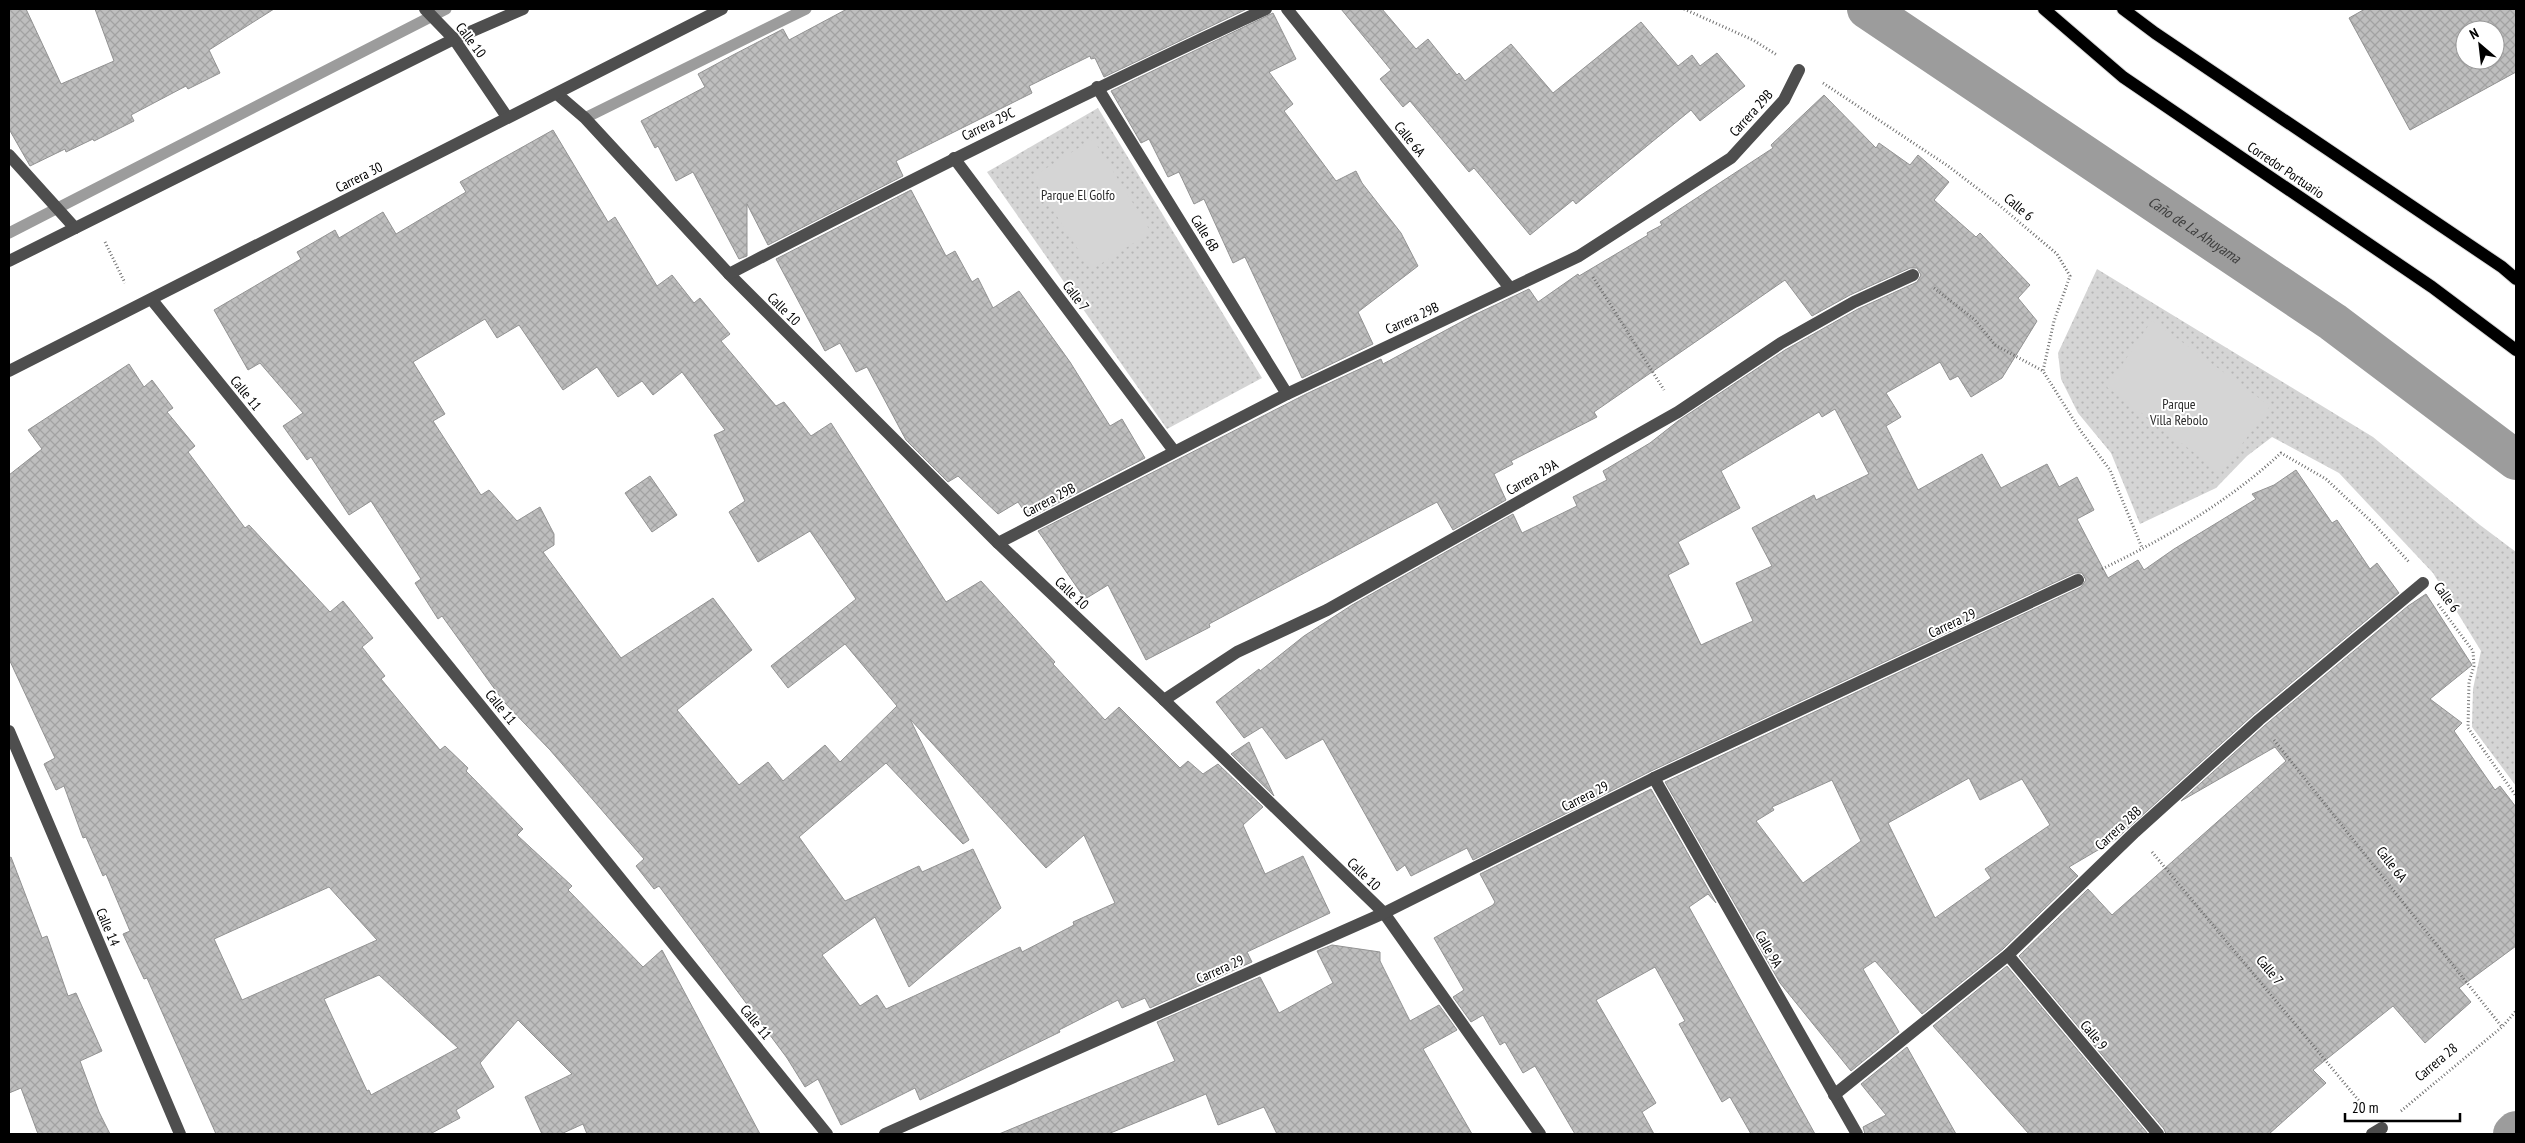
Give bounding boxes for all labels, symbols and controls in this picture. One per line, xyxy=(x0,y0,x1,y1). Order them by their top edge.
street label: Calle 10 xyxy=(452,19,490,61)
north arrow xyxy=(2455,20,2505,70)
text: N xyxy=(2466,24,2481,43)
street label: Carrera 29B xyxy=(1725,86,1777,140)
street label: Carrera 29C xyxy=(959,103,1018,145)
street label: Calle 6A xyxy=(1390,118,1430,161)
street label: Corredor Portuario xyxy=(2244,138,2328,202)
street label: Carrera 30 xyxy=(333,158,385,196)
park label: Parque El Golfo xyxy=(1041,186,1115,204)
street label: Calle 6 xyxy=(2000,189,2038,225)
water label: Caño de La Ahuyama xyxy=(2145,191,2246,268)
street label: Calle 6B xyxy=(1187,211,1223,255)
street label: Calle 7 xyxy=(1059,277,1093,315)
street label: Calle 10 xyxy=(764,289,804,329)
street label: Carrera 29B xyxy=(1382,298,1442,338)
street label: Calle 11 xyxy=(227,372,265,414)
park label: Parque Villa Rebolo xyxy=(2149,395,2208,429)
street label: Carrera 29A xyxy=(1503,455,1561,499)
street label: Carrera 29B xyxy=(1020,479,1078,521)
street label: Calle 10 xyxy=(1051,573,1093,613)
street label: Calle 6 xyxy=(2430,578,2464,616)
street label: Carrera 29 xyxy=(1925,604,1979,642)
street label: Calle 11 xyxy=(482,686,520,728)
street label: Carrera 29 xyxy=(1559,777,1611,815)
street label: Carrera 28B xyxy=(2091,802,2145,854)
street label: Calle 6A xyxy=(2373,843,2412,886)
street label: Calle 10 xyxy=(1343,854,1385,894)
street label: Calle 14 xyxy=(92,905,124,949)
street label: Calle 9A xyxy=(1751,927,1787,971)
street label: Carrera 29 xyxy=(1193,951,1247,987)
street label: Calle 7 xyxy=(2252,951,2288,989)
street label: Calle 11 xyxy=(737,1001,775,1043)
street label: Calle 9 xyxy=(2076,1016,2112,1054)
street label: Carrera 28 xyxy=(2411,1039,2461,1085)
scale bar xyxy=(2345,1090,2460,1122)
text: 20 m xyxy=(2352,1098,2378,1117)

